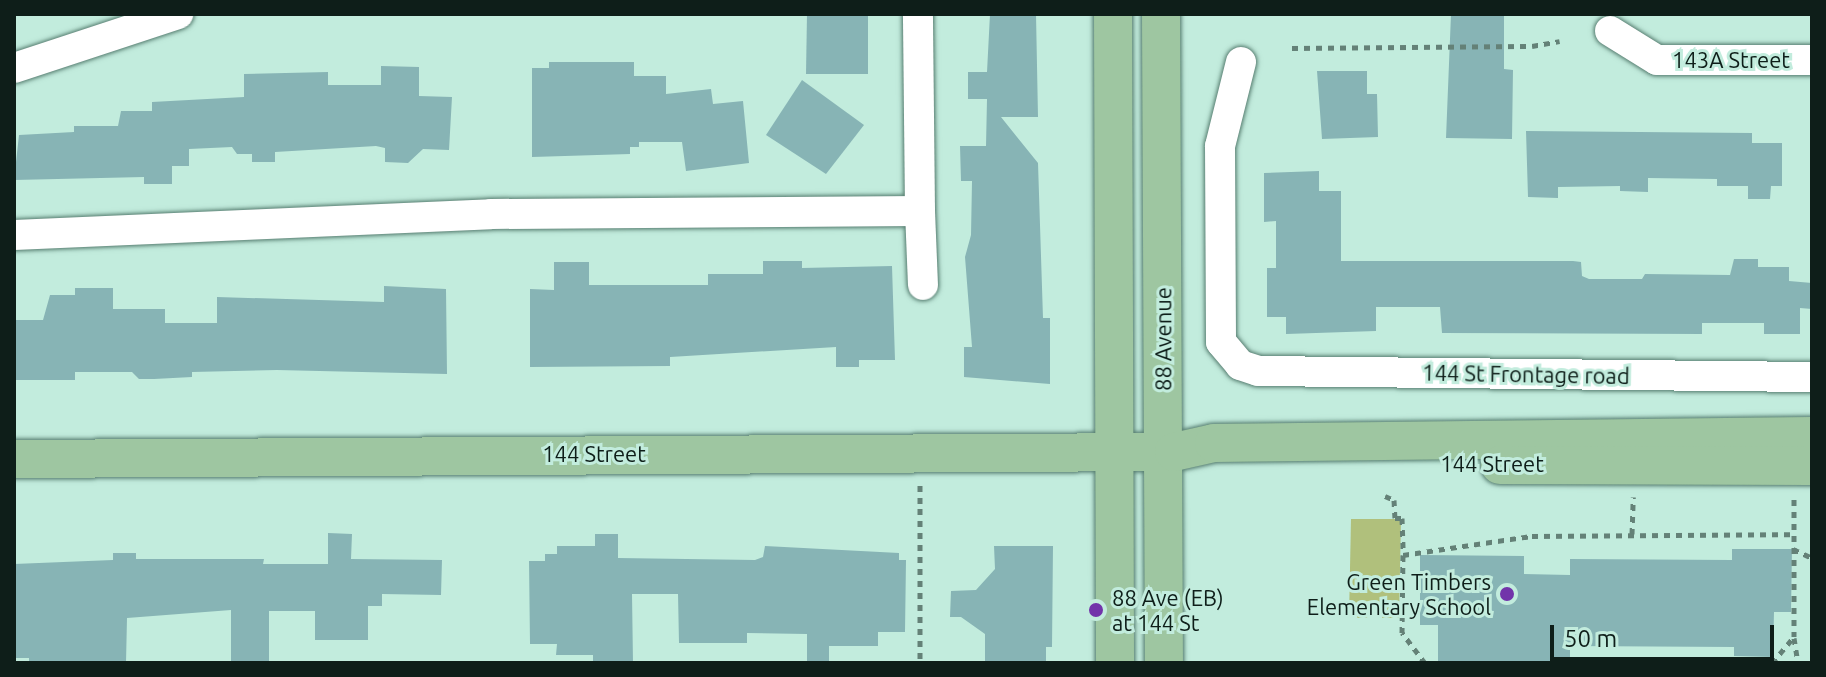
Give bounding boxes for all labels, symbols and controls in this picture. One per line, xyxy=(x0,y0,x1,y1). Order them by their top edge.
street label: 143A Street xyxy=(1672,47,1790,73)
street label: 88 Avenue xyxy=(1150,287,1176,391)
street label: 144 St Frontage road xyxy=(1422,359,1630,389)
street label: 144 Street xyxy=(542,441,646,467)
street label: 144 Street xyxy=(1440,451,1544,477)
place label: Green Timbers Elementary School xyxy=(1307,568,1491,620)
place label: 88 Ave (EB) at 144 St xyxy=(1112,584,1224,636)
marker: Green Timbers Elementary School xyxy=(1498,585,1516,603)
marker: 88 Ave (EB) at 144 St xyxy=(1087,601,1105,619)
scale bar xyxy=(1554,609,1778,659)
text: 50 m xyxy=(1564,625,1617,652)

